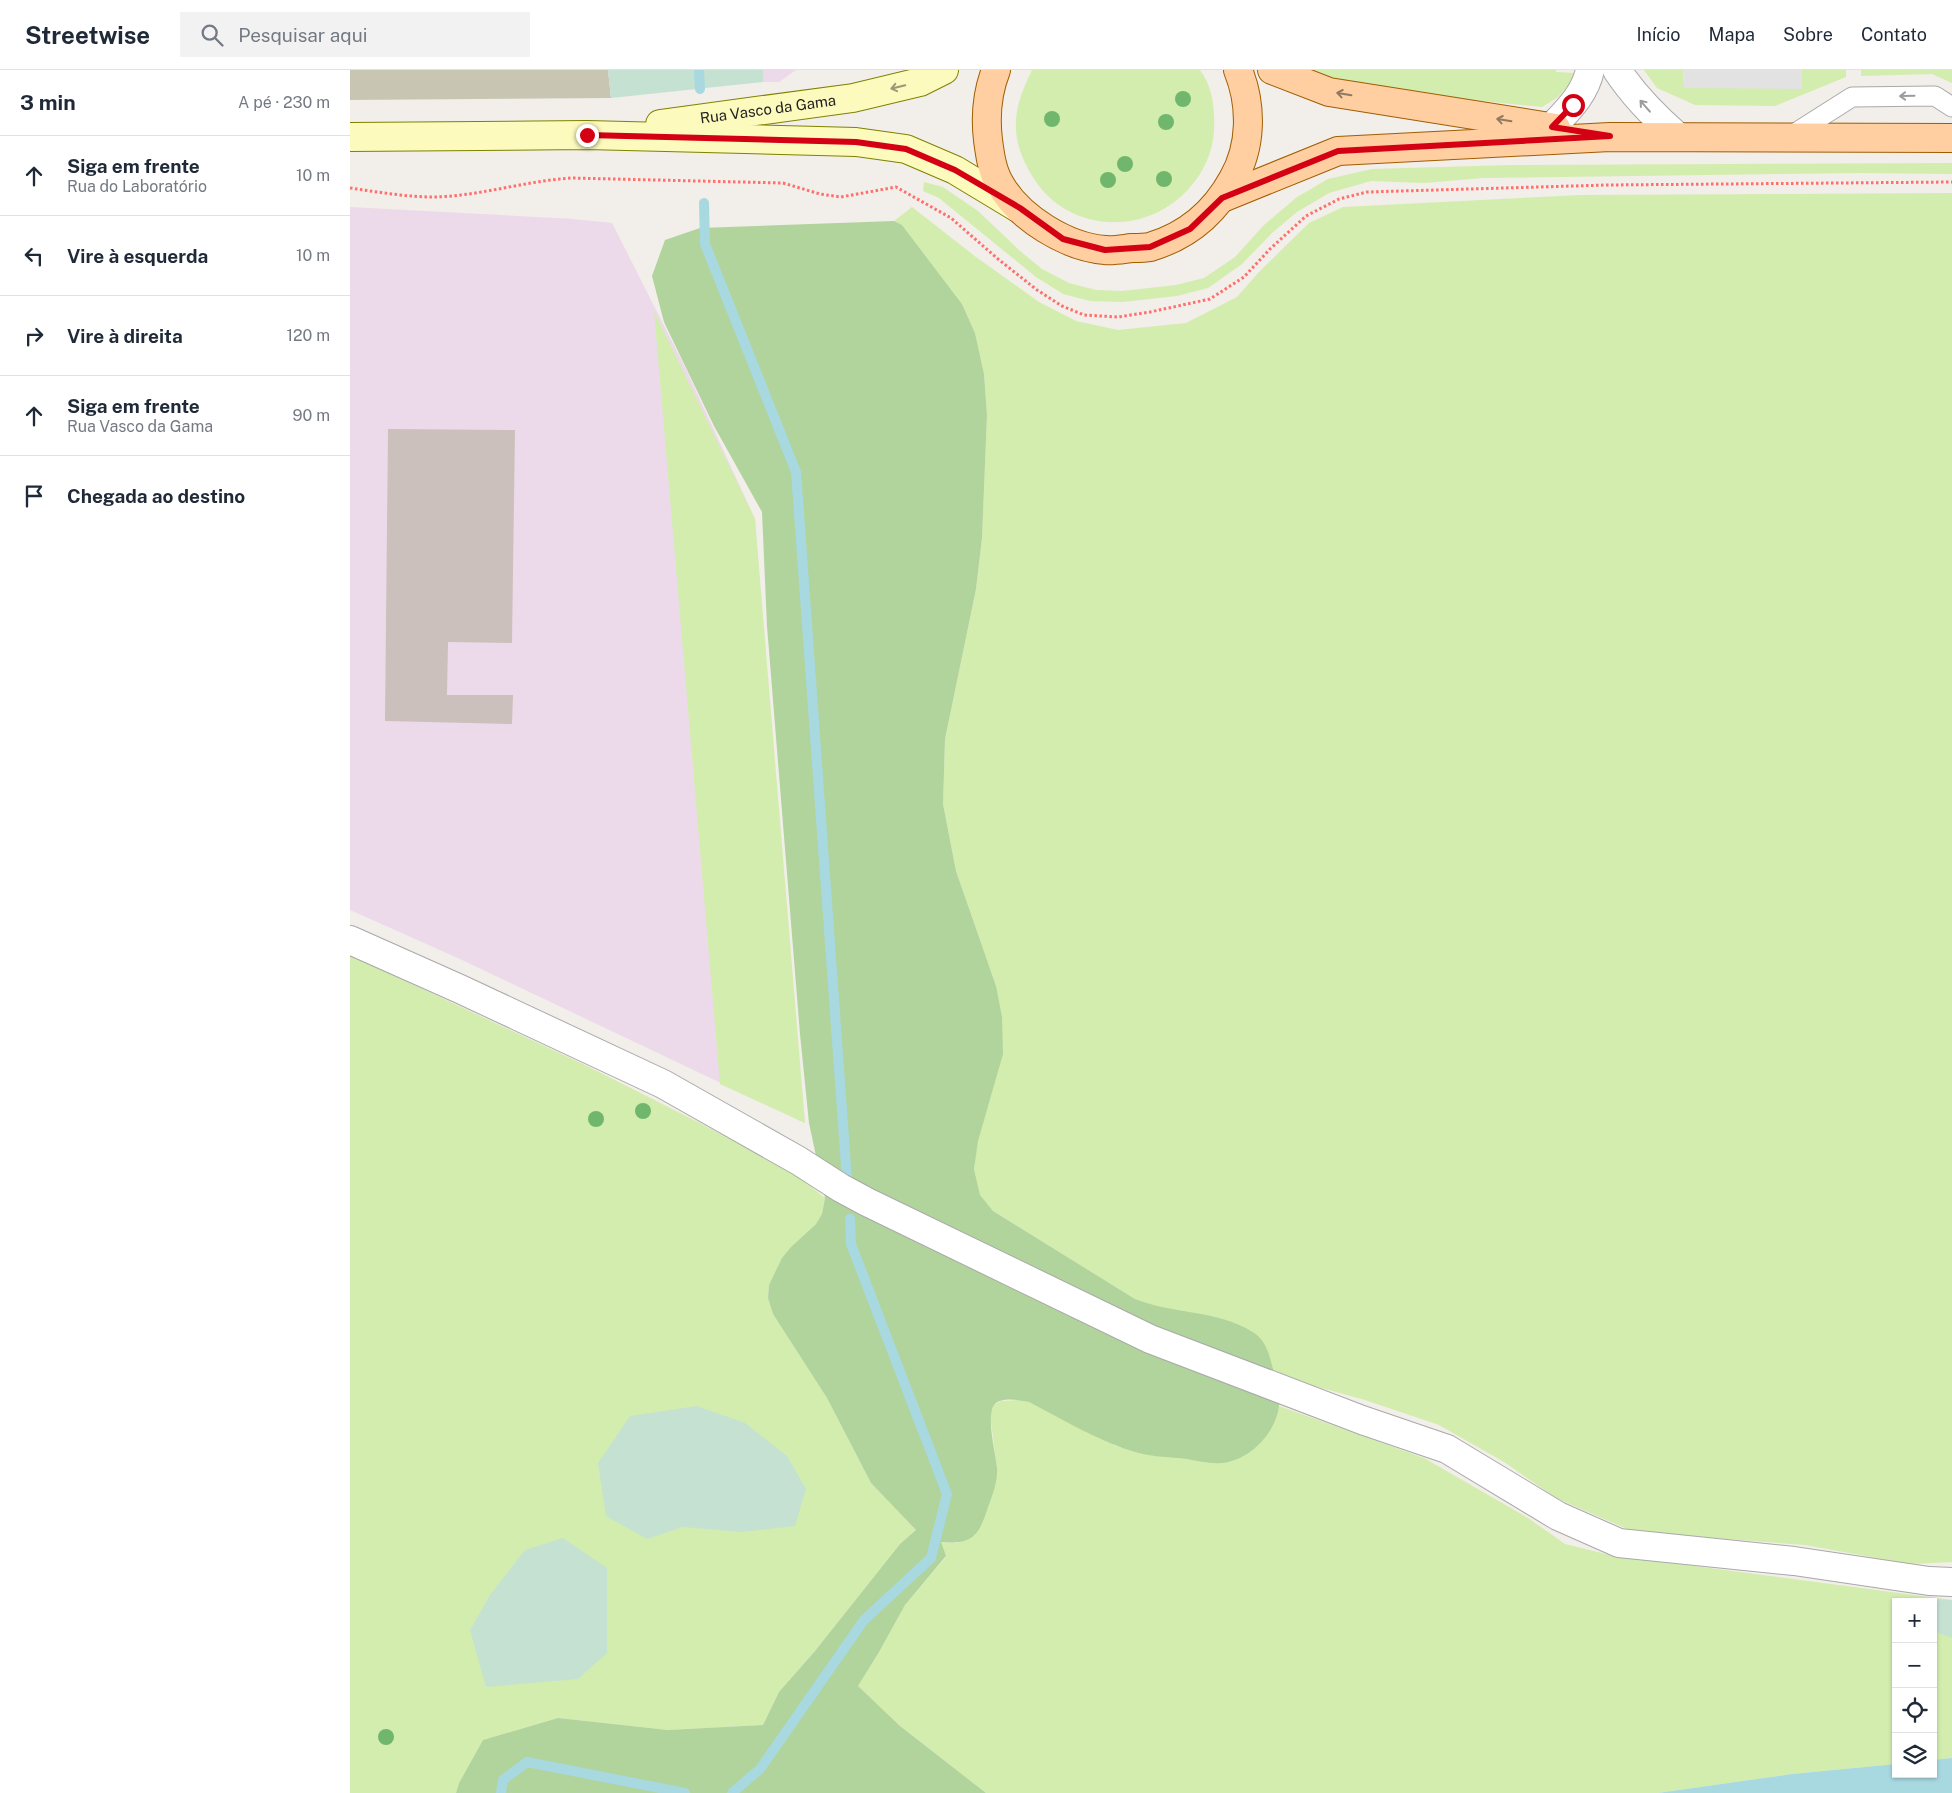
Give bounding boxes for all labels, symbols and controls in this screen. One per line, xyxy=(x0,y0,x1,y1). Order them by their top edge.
search box xyxy=(180,12,530,57)
text: Streetwise xyxy=(25,21,150,49)
icon: search xyxy=(198,21,226,49)
text: Pesquisar aqui xyxy=(238,24,368,46)
text: Início xyxy=(1636,24,1681,45)
text: Mapa xyxy=(1709,24,1755,45)
text: Sobre xyxy=(1783,24,1833,45)
text: Contato xyxy=(1861,24,1927,45)
one-way arrow xyxy=(891,83,907,92)
one-way arrow xyxy=(1336,89,1352,99)
text: 3 min xyxy=(20,90,76,115)
street label: Rua Vasco da Gama xyxy=(699,91,837,127)
one-way arrow xyxy=(1899,91,1915,101)
text: A pé · 230 m xyxy=(238,93,330,112)
route start xyxy=(1562,94,1585,117)
one-way arrow xyxy=(1639,100,1650,113)
one-way arrow xyxy=(1497,114,1513,124)
route end xyxy=(576,124,599,147)
text: Siga em frente xyxy=(67,155,200,177)
icon: ahead xyxy=(20,162,48,190)
text: 10 m xyxy=(296,166,330,185)
text: Rua do Laboratório xyxy=(67,177,207,196)
icon: left xyxy=(20,242,48,270)
text: Vire à esquerda xyxy=(67,245,208,267)
text: 10 m xyxy=(296,246,330,265)
icon: right xyxy=(20,322,48,350)
text: Vire à direita xyxy=(67,325,183,347)
text: 120 m xyxy=(286,326,330,345)
text: Siga em frente xyxy=(67,395,200,417)
icon: ahead xyxy=(20,402,48,430)
text: 90 m xyxy=(293,406,330,425)
text: Rua Vasco da Gama xyxy=(67,417,213,436)
icon: arrive xyxy=(20,482,48,510)
text: Chegada ao destino xyxy=(67,485,245,507)
map controls xyxy=(1892,1598,1937,1778)
button: + xyxy=(1892,1598,1937,1643)
button: − xyxy=(1892,1643,1937,1688)
button: locate xyxy=(1892,1688,1937,1733)
button: layers xyxy=(1892,1733,1937,1778)

